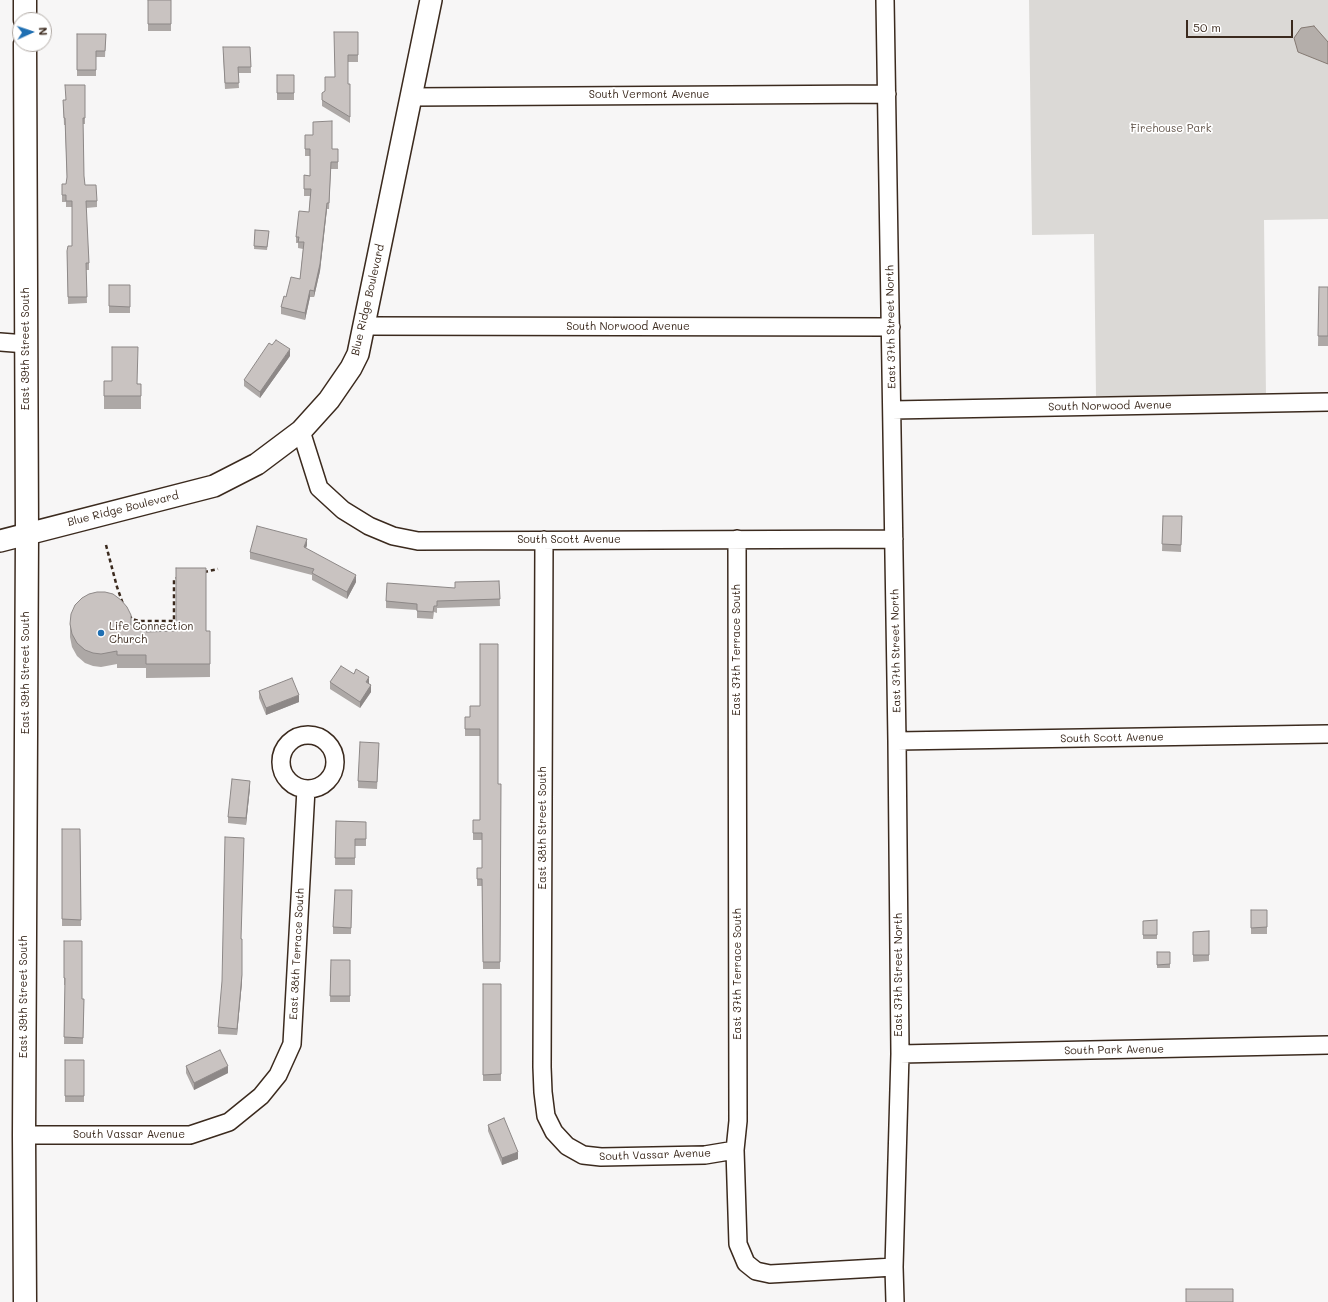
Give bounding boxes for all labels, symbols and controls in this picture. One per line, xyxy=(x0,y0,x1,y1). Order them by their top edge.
north arrow xyxy=(12,12,52,52)
scale bar xyxy=(1188,12,1295,38)
text: 50 m xyxy=(1193,19,1221,35)
text: N xyxy=(36,27,51,36)
street label: South Vermont Avenue xyxy=(589,88,709,102)
park label: Firehouse Park xyxy=(1130,122,1212,136)
street label: Blue Ridge Boulevard xyxy=(349,243,387,357)
street label: East 37th Street North xyxy=(883,265,899,389)
street label: East 39th Street South xyxy=(19,288,33,410)
street label: South Norwood Avenue xyxy=(566,320,690,334)
street label: South Norwood Avenue xyxy=(1048,398,1172,414)
street label: Blue Ridge Boulevard xyxy=(66,489,180,529)
street label: South Scott Avenue xyxy=(517,533,621,547)
street label: East 37th Terrace South xyxy=(730,584,744,716)
street label: East 37th Street North xyxy=(888,589,904,713)
street label: East 39th Street South xyxy=(19,612,33,734)
place label: Life Connection Church xyxy=(109,620,193,646)
marker: Life Connection Church xyxy=(96,628,106,638)
street label: South Scott Avenue xyxy=(1060,730,1164,746)
street label: East 38th Street South xyxy=(536,767,550,889)
street label: East 38th Terrace South xyxy=(287,888,307,1020)
street label: East 37th Terrace South xyxy=(731,908,745,1040)
street label: East 37th Street North xyxy=(892,913,906,1037)
street label: East 39th Street South xyxy=(17,936,31,1058)
street label: South Park Avenue xyxy=(1064,1043,1164,1057)
street label: South Vassar Avenue xyxy=(73,1128,185,1142)
street label: South Vassar Avenue xyxy=(599,1146,711,1164)

